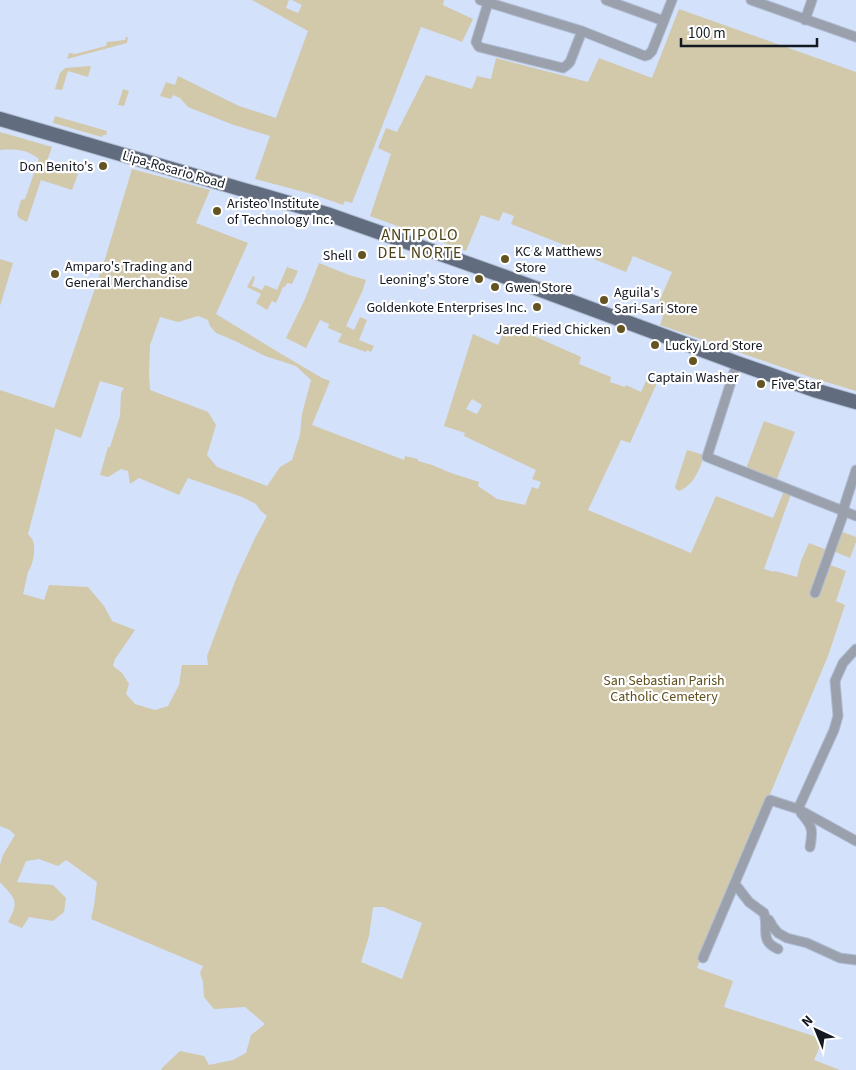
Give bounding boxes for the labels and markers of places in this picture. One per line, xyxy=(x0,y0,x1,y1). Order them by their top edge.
place label: Don Benito's xyxy=(19,157,93,177)
marker: Don Benito's xyxy=(97,160,109,172)
place label: Aristeo Institute of Technology Inc. xyxy=(227,194,333,230)
marker: Aristeo Institute of Technology Inc. xyxy=(211,205,223,217)
place label: KC & Matthews Store xyxy=(515,242,602,278)
place label: Shell xyxy=(323,246,352,266)
marker: Shell xyxy=(356,249,368,261)
marker: KC & Matthews Store xyxy=(499,253,511,265)
place label: Amparo's Trading and General Merchandise xyxy=(65,257,192,293)
marker: Amparo's Trading and General Merchandise xyxy=(49,268,61,280)
place label: Leoning's Store xyxy=(379,270,469,290)
marker: Leoning's Store xyxy=(473,273,485,285)
place label: Gwen Store xyxy=(505,278,572,298)
marker: Gwen Store xyxy=(489,281,501,293)
place label: Aguila's Sari-Sari Store xyxy=(614,283,698,319)
marker: Aguila's Sari-Sari Store xyxy=(598,294,610,306)
place label: Goldenkote Enterprises Inc. xyxy=(366,298,527,318)
marker: Goldenkote Enterprises Inc. xyxy=(531,301,543,313)
place label: Jared Fried Chicken xyxy=(496,320,611,340)
marker: Jared Fried Chicken xyxy=(615,323,627,335)
place label: Lucky Lord Store xyxy=(665,336,762,356)
marker: Lucky Lord Store xyxy=(649,339,661,351)
marker: Captain Washer xyxy=(687,355,699,367)
place label: Captain Washer xyxy=(647,368,739,388)
place label: Five Star xyxy=(771,375,821,395)
marker: Five Star xyxy=(755,378,767,390)

